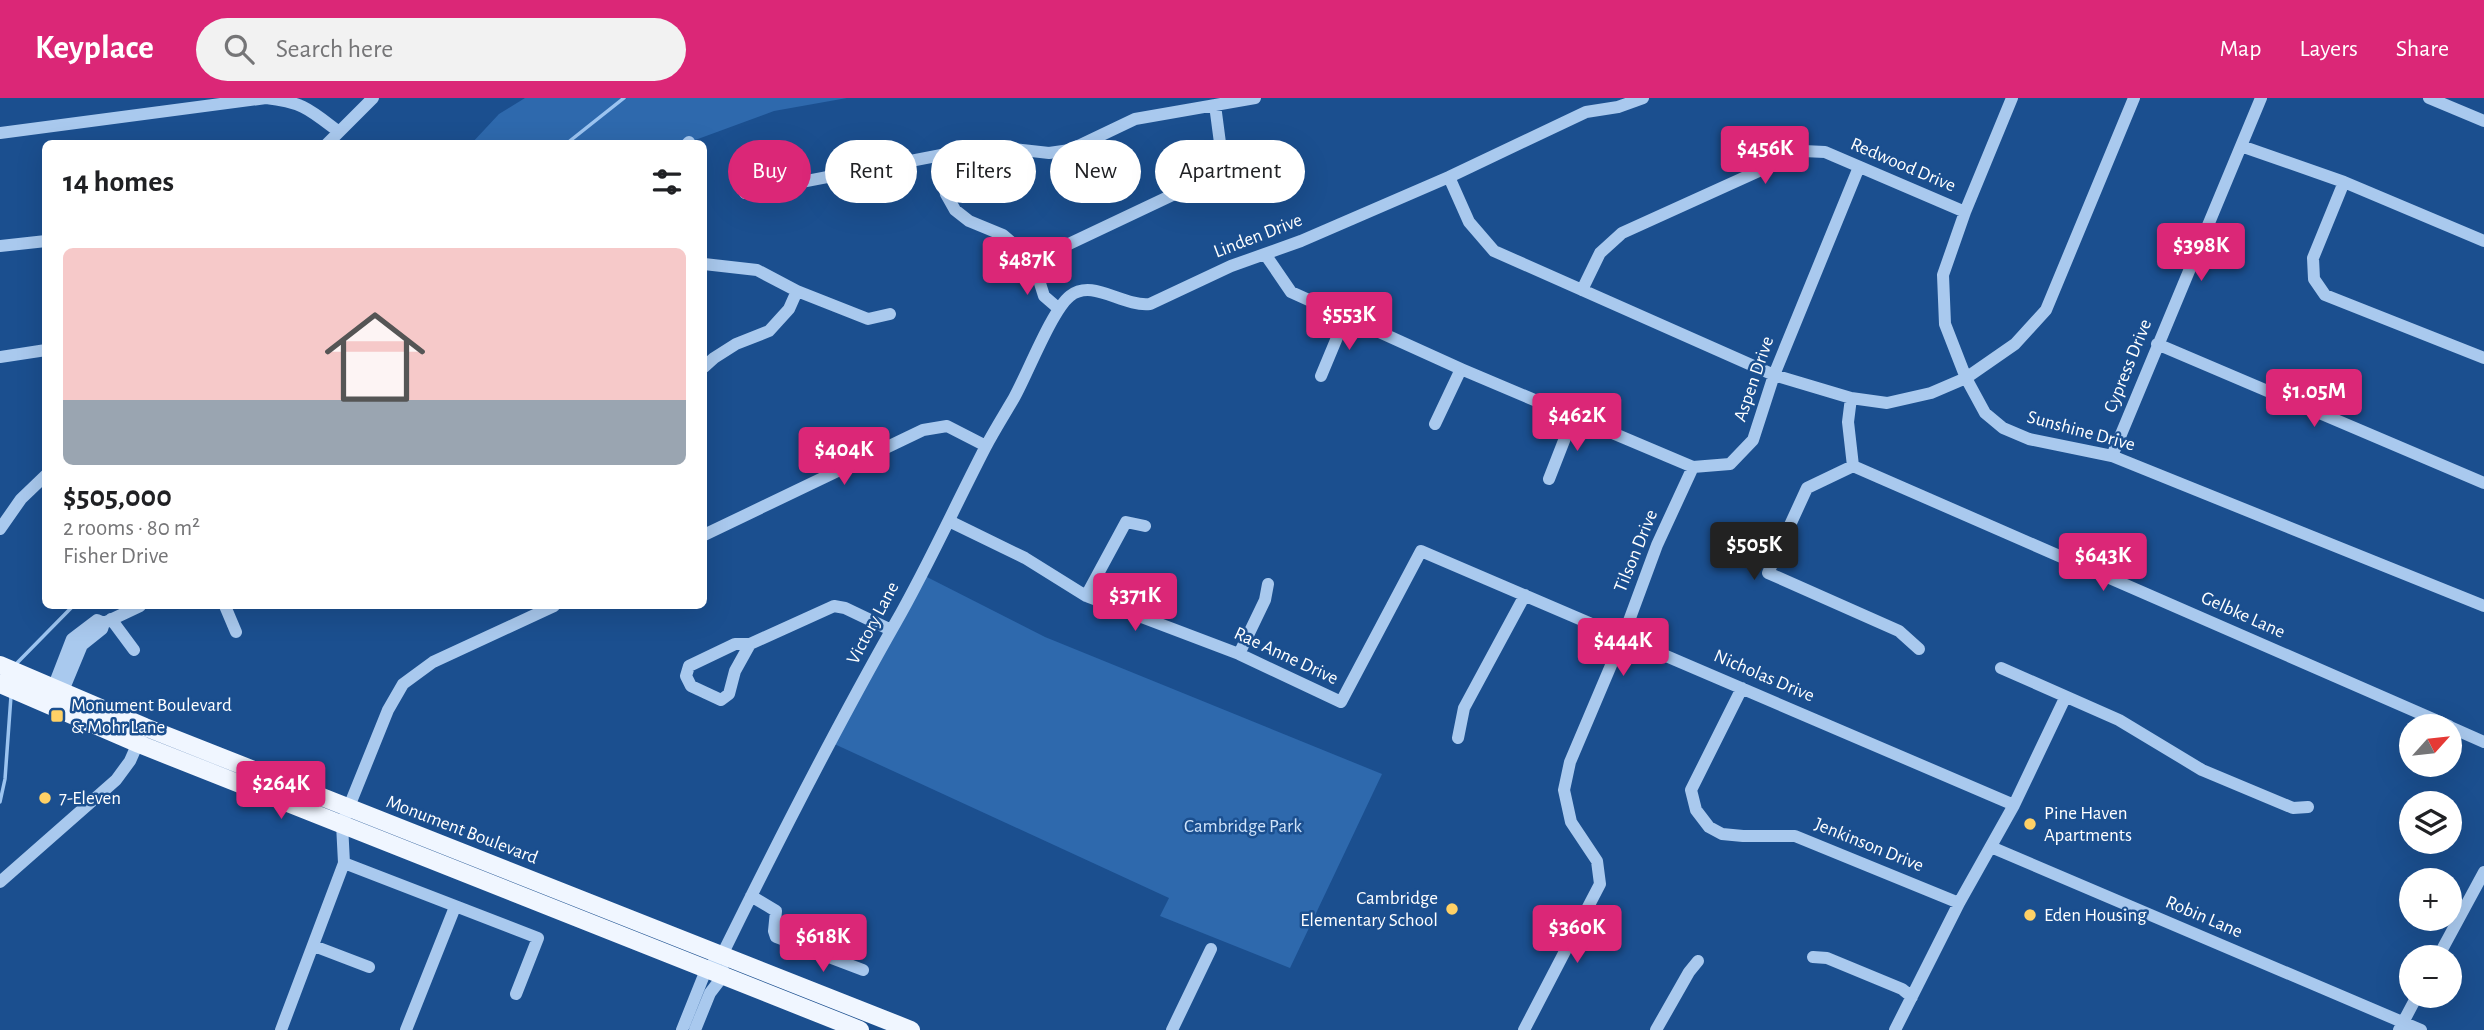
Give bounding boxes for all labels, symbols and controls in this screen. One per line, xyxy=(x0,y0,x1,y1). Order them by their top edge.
search box xyxy=(196,18,686,81)
icon: search xyxy=(220,30,258,68)
text: Keyplace xyxy=(35,32,154,65)
text: Search here xyxy=(276,36,393,62)
text: Map xyxy=(2219,37,2261,61)
text: Layers xyxy=(2299,37,2358,61)
text: Share xyxy=(2396,37,2449,61)
pin: $456K xyxy=(1716,126,1814,186)
street label: Redwood Drive xyxy=(1848,134,1958,196)
text: $456K xyxy=(1737,137,1793,160)
chip: Buy xyxy=(728,140,811,203)
chip: Rent xyxy=(825,140,917,203)
chip: Filters xyxy=(931,140,1036,203)
chip: New xyxy=(1050,140,1141,203)
chip: Apartment xyxy=(1155,140,1305,203)
icon: filters xyxy=(648,163,686,201)
text: 14 homes xyxy=(63,167,174,197)
street label: Linden Drive xyxy=(1211,210,1305,262)
pin: $398K xyxy=(2152,223,2250,283)
text: $398K xyxy=(2173,234,2229,257)
pin: $487K xyxy=(978,238,1076,297)
text: $487K xyxy=(999,248,1055,271)
pin: $553K xyxy=(1300,292,1398,352)
icon: home xyxy=(312,294,438,420)
text: $553K xyxy=(1322,303,1376,326)
street label: Cypress Drive xyxy=(2101,317,2155,415)
street label: Aspen Drive xyxy=(1731,334,1777,424)
pin: $1.05M xyxy=(2257,370,2371,429)
text: $1.05M xyxy=(2282,380,2346,403)
pin: $462K xyxy=(1528,394,1626,453)
text: $462K xyxy=(1548,404,1606,427)
street label: Sunshine Drive xyxy=(2025,407,2137,455)
pin: $404K xyxy=(795,428,893,487)
text: $404K xyxy=(815,438,873,461)
text: $505,000 xyxy=(63,482,172,512)
street label: Tilson Drive xyxy=(1611,507,1661,595)
text: 2 rooms · 80 m² xyxy=(63,517,200,540)
pin: $505K xyxy=(1705,522,1803,582)
text: $505K xyxy=(1726,533,1782,556)
pin: $643K xyxy=(2054,533,2152,593)
text: $643K xyxy=(2075,544,2131,567)
text: Fisher Drive xyxy=(63,545,169,568)
pin: $371K xyxy=(1086,574,1184,633)
street label: Victory Lane xyxy=(843,579,903,667)
text: $371K xyxy=(1109,584,1161,607)
street label: Gelbke Lane xyxy=(2198,588,2288,642)
pin: $444K xyxy=(1574,618,1672,678)
street label: Rae Anne Drive xyxy=(1231,624,1341,688)
text: $444K xyxy=(1594,629,1652,652)
street label: Nicholas Drive xyxy=(1711,646,1817,706)
place label: Monument Boulevard & Mohr Lane xyxy=(71,696,232,737)
marker: Monument Boulevard & Mohr Lane xyxy=(49,708,65,724)
north arrow xyxy=(2399,714,2462,777)
map controls xyxy=(2399,714,2462,1008)
pin: $264K xyxy=(232,762,330,821)
text: $264K xyxy=(252,772,310,795)
place label: 7-Eleven xyxy=(59,789,121,808)
marker: 7-Eleven xyxy=(37,790,53,806)
button: layers xyxy=(2399,791,2462,854)
street label: Monument Boulevard xyxy=(384,792,541,868)
place label: Pine Haven Apartments xyxy=(2044,804,2132,845)
street label: Jenkinson Drive xyxy=(1812,815,1926,875)
marker: Pine Haven Apartments xyxy=(2022,816,2038,832)
park label: Cambridge Park xyxy=(1184,817,1302,836)
button: + xyxy=(2399,868,2462,931)
place label: Cambridge Elementary School xyxy=(1300,889,1438,930)
street label: Robin Lane xyxy=(2163,892,2245,942)
marker: Cambridge Elementary School xyxy=(1444,901,1460,917)
pin: $360K xyxy=(1528,906,1626,965)
place label: Eden Housing xyxy=(2044,906,2147,925)
marker: Eden Housing xyxy=(2022,907,2038,923)
pin: $618K xyxy=(774,914,872,974)
text: $360K xyxy=(1549,916,1605,939)
text: $618K xyxy=(796,925,850,948)
button: − xyxy=(2399,945,2462,1008)

